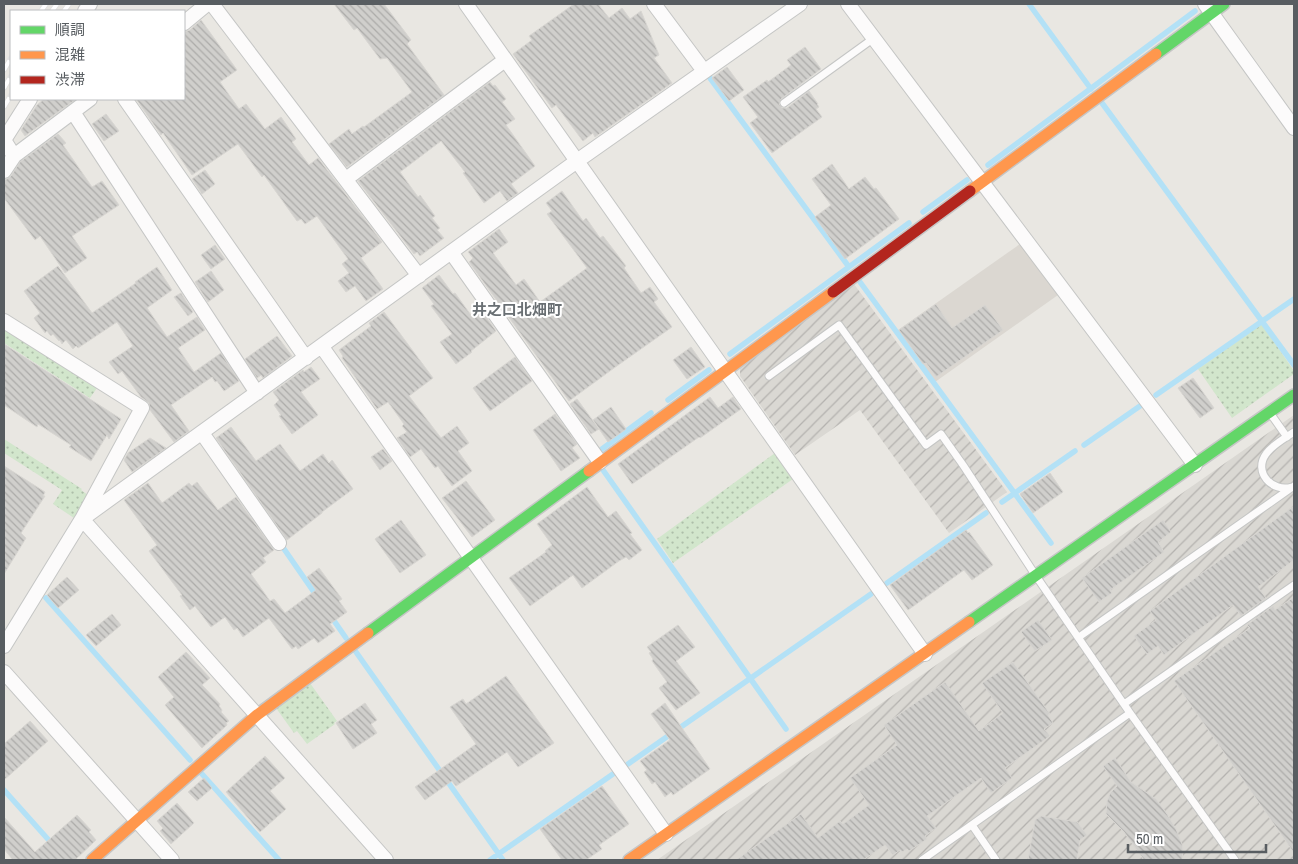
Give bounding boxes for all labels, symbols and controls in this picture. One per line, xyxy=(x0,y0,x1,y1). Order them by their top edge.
legend xyxy=(10,10,185,100)
text: 順調 xyxy=(55,19,85,40)
text: 混雑 xyxy=(55,44,85,65)
text: 渋滞 xyxy=(55,69,85,90)
district label: 井之口北畑町 xyxy=(472,299,562,320)
scale bar xyxy=(1128,822,1266,854)
text: 50 m xyxy=(1136,828,1163,849)

